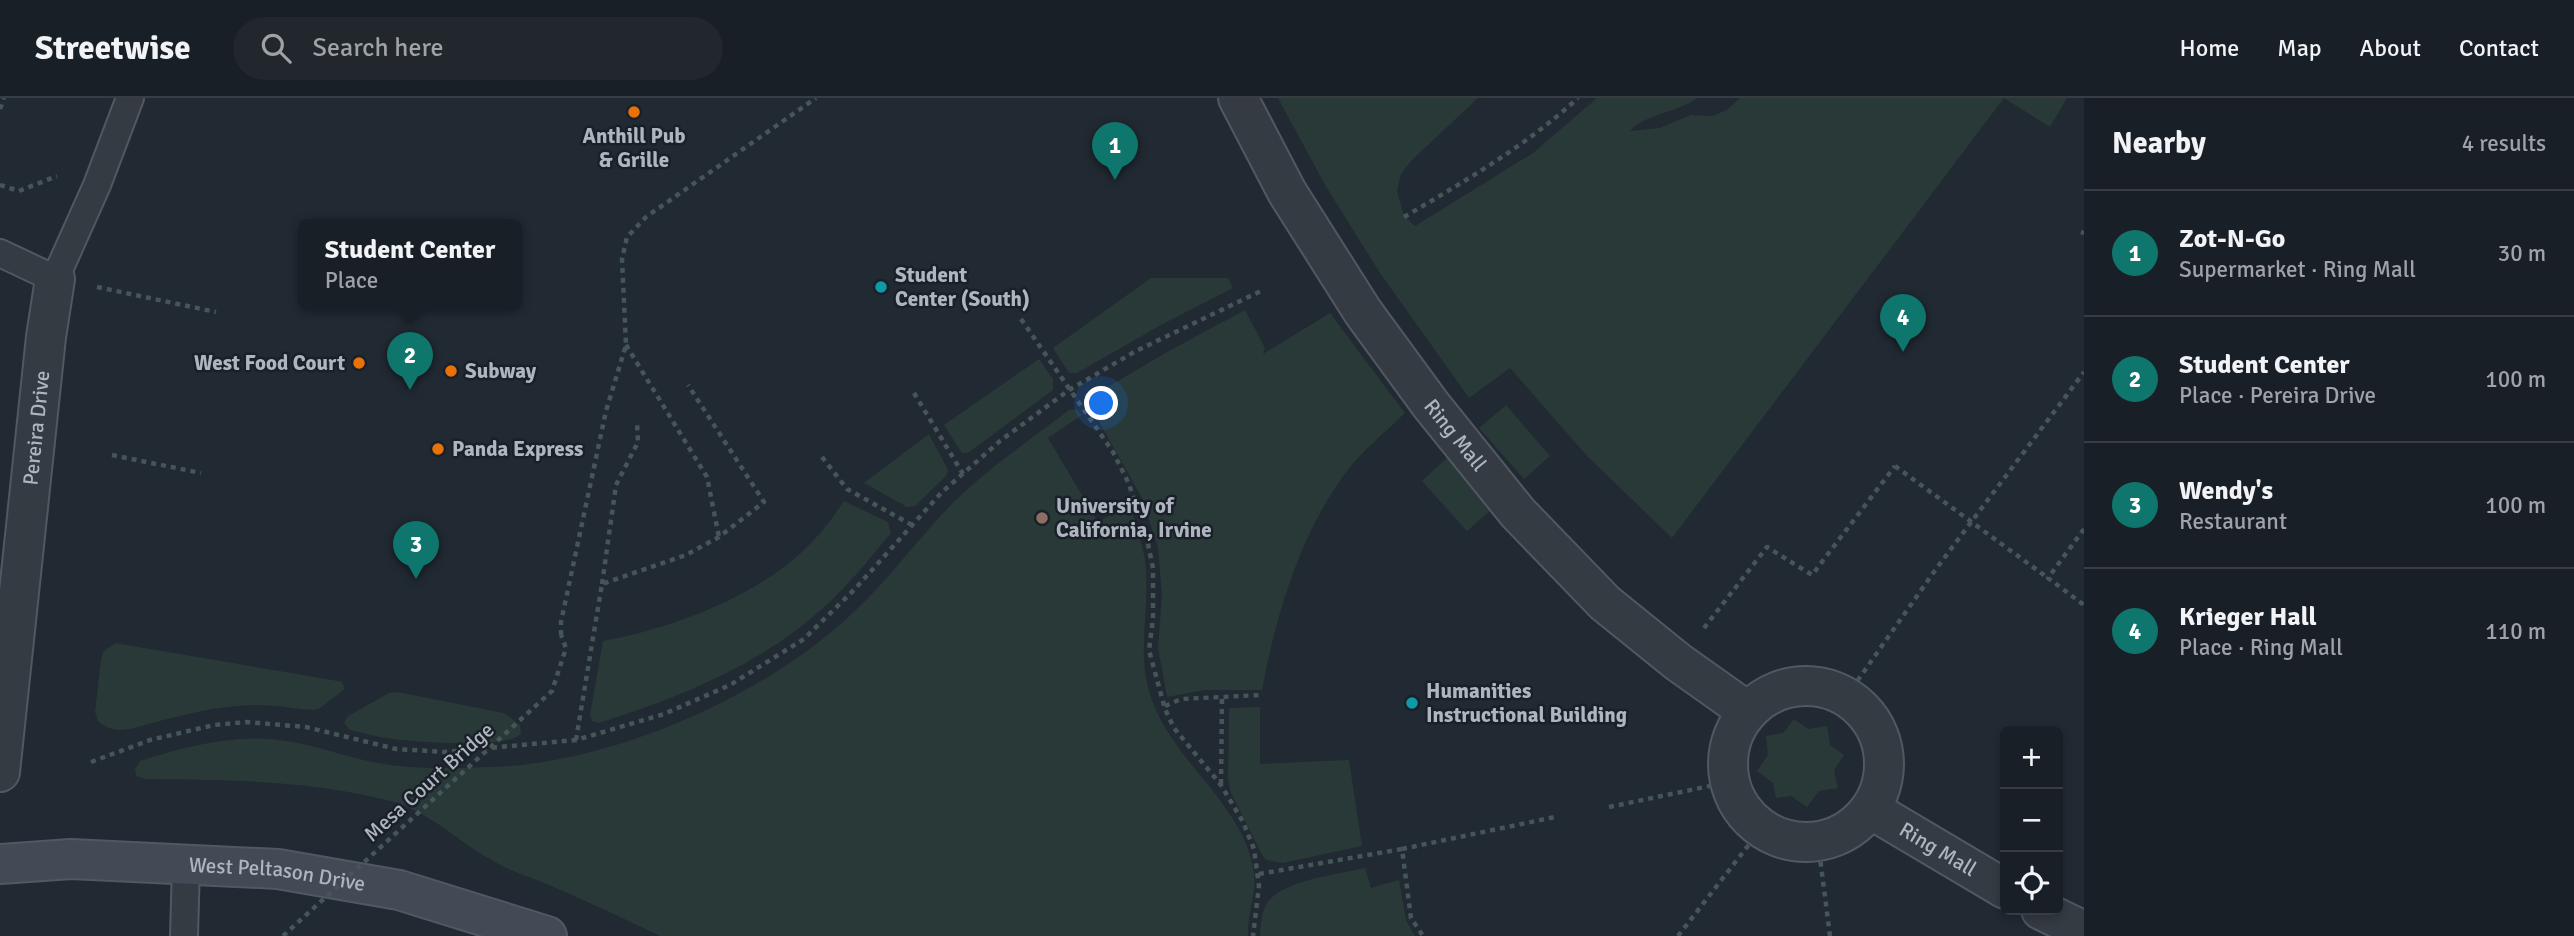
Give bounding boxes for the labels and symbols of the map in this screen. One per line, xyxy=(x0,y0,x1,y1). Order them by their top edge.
marker: Anthill Pub & Grille xyxy=(626,104,642,120)
pin: 1 xyxy=(1092,122,1138,180)
place label: Anthill Pub & Grille xyxy=(583,123,685,173)
place label: Student Center (South) xyxy=(895,262,1030,312)
marker: Student Center (South) xyxy=(873,279,889,295)
pin: 4 xyxy=(1880,294,1926,352)
pin: 2 xyxy=(387,332,433,390)
place label: West Food Court xyxy=(194,350,345,376)
marker: West Food Court xyxy=(351,355,367,371)
place label: Subway xyxy=(465,358,537,384)
marker: Subway xyxy=(443,363,459,379)
street label: Pereira Drive xyxy=(17,369,55,487)
your location xyxy=(1084,386,1118,420)
street label: Ring Mall xyxy=(1418,394,1492,477)
place label: Panda Express xyxy=(452,436,583,462)
marker: Panda Express xyxy=(430,441,446,457)
place label: University of California, Irvine xyxy=(1056,493,1212,543)
marker: University of California, Irvine xyxy=(1034,510,1050,526)
pin: 3 xyxy=(393,521,439,579)
place label: Humanities Instructional Building xyxy=(1426,678,1627,728)
marker: Humanities Instructional Building xyxy=(1404,695,1420,711)
street label: Mesa Court Bridge xyxy=(359,717,499,847)
street label: Ring Mall xyxy=(1895,816,1981,882)
street label: West Peltason Drive xyxy=(188,852,367,897)

